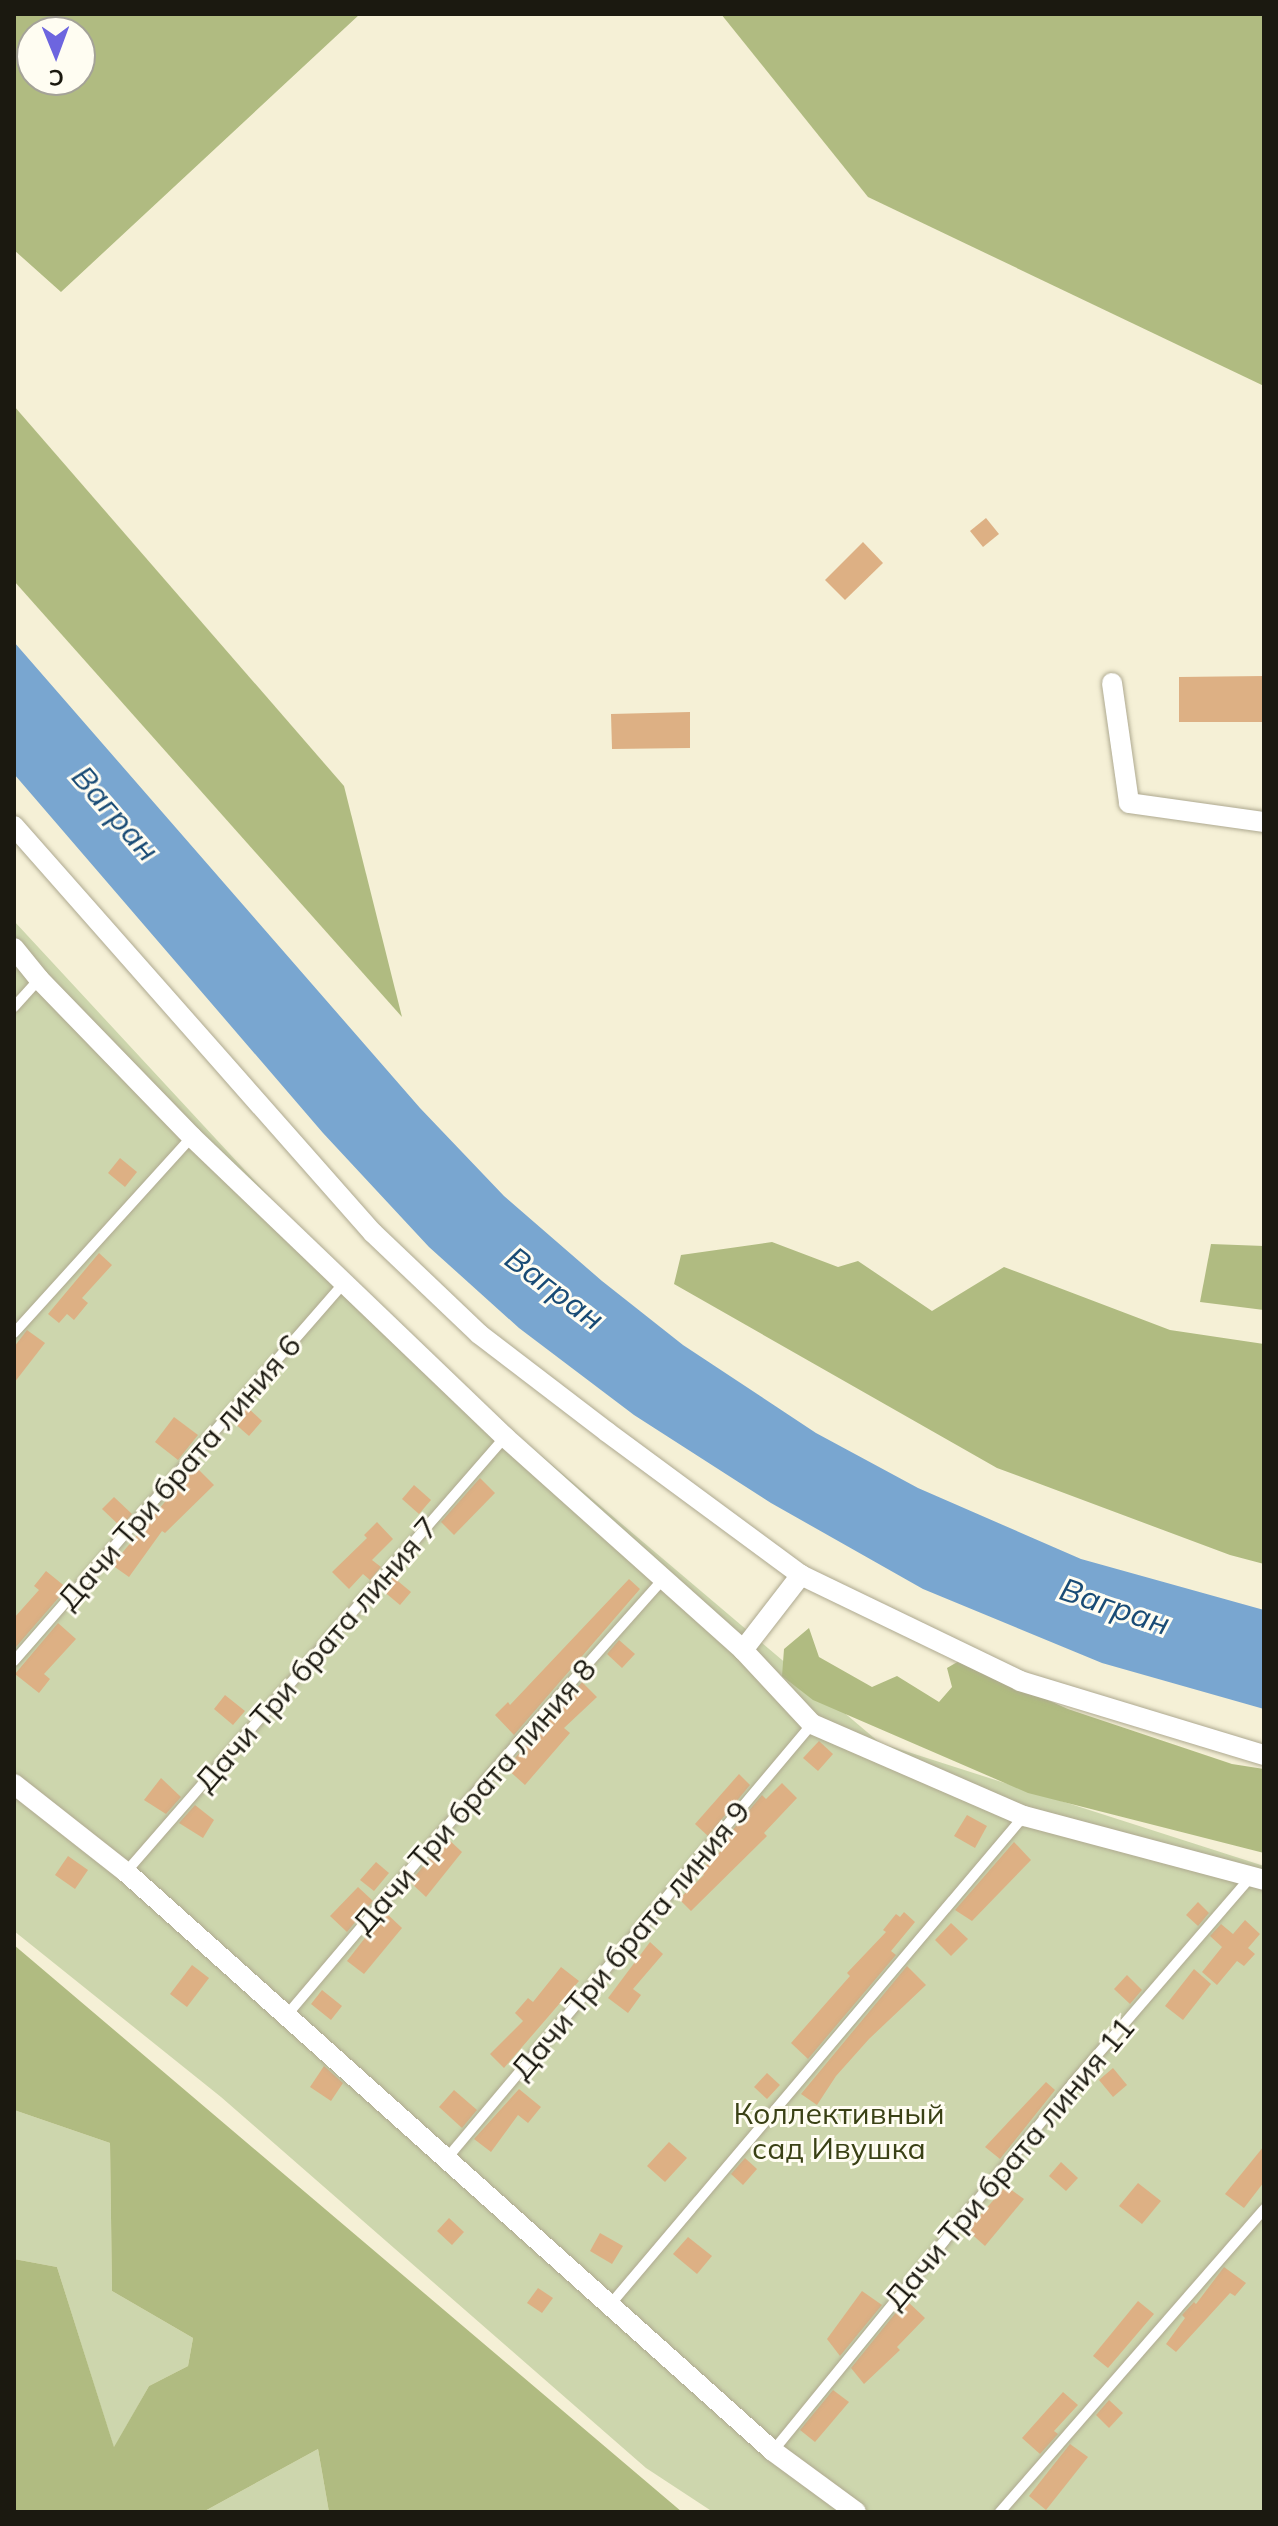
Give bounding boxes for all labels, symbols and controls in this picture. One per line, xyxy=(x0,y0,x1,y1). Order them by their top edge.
north arrow xyxy=(16,16,96,96)
text: С xyxy=(49,64,64,92)
water label: Вагран xyxy=(64,757,168,869)
water label: Вагран xyxy=(498,1238,612,1338)
street label: Дачи Три брата линия 6 xyxy=(50,1327,308,1617)
street label: Дачи Три брата линия 7 xyxy=(187,1509,445,1799)
water label: Вагран xyxy=(1055,1569,1175,1643)
street label: Дачи Три брата линия 8 xyxy=(345,1651,603,1941)
street label: Дачи Три брата линия 9 xyxy=(503,1794,757,2086)
street label: Дачи Три брата линия 11 xyxy=(876,2010,1142,2316)
park label: Коллективный сад Ивушка xyxy=(734,2095,944,2166)

